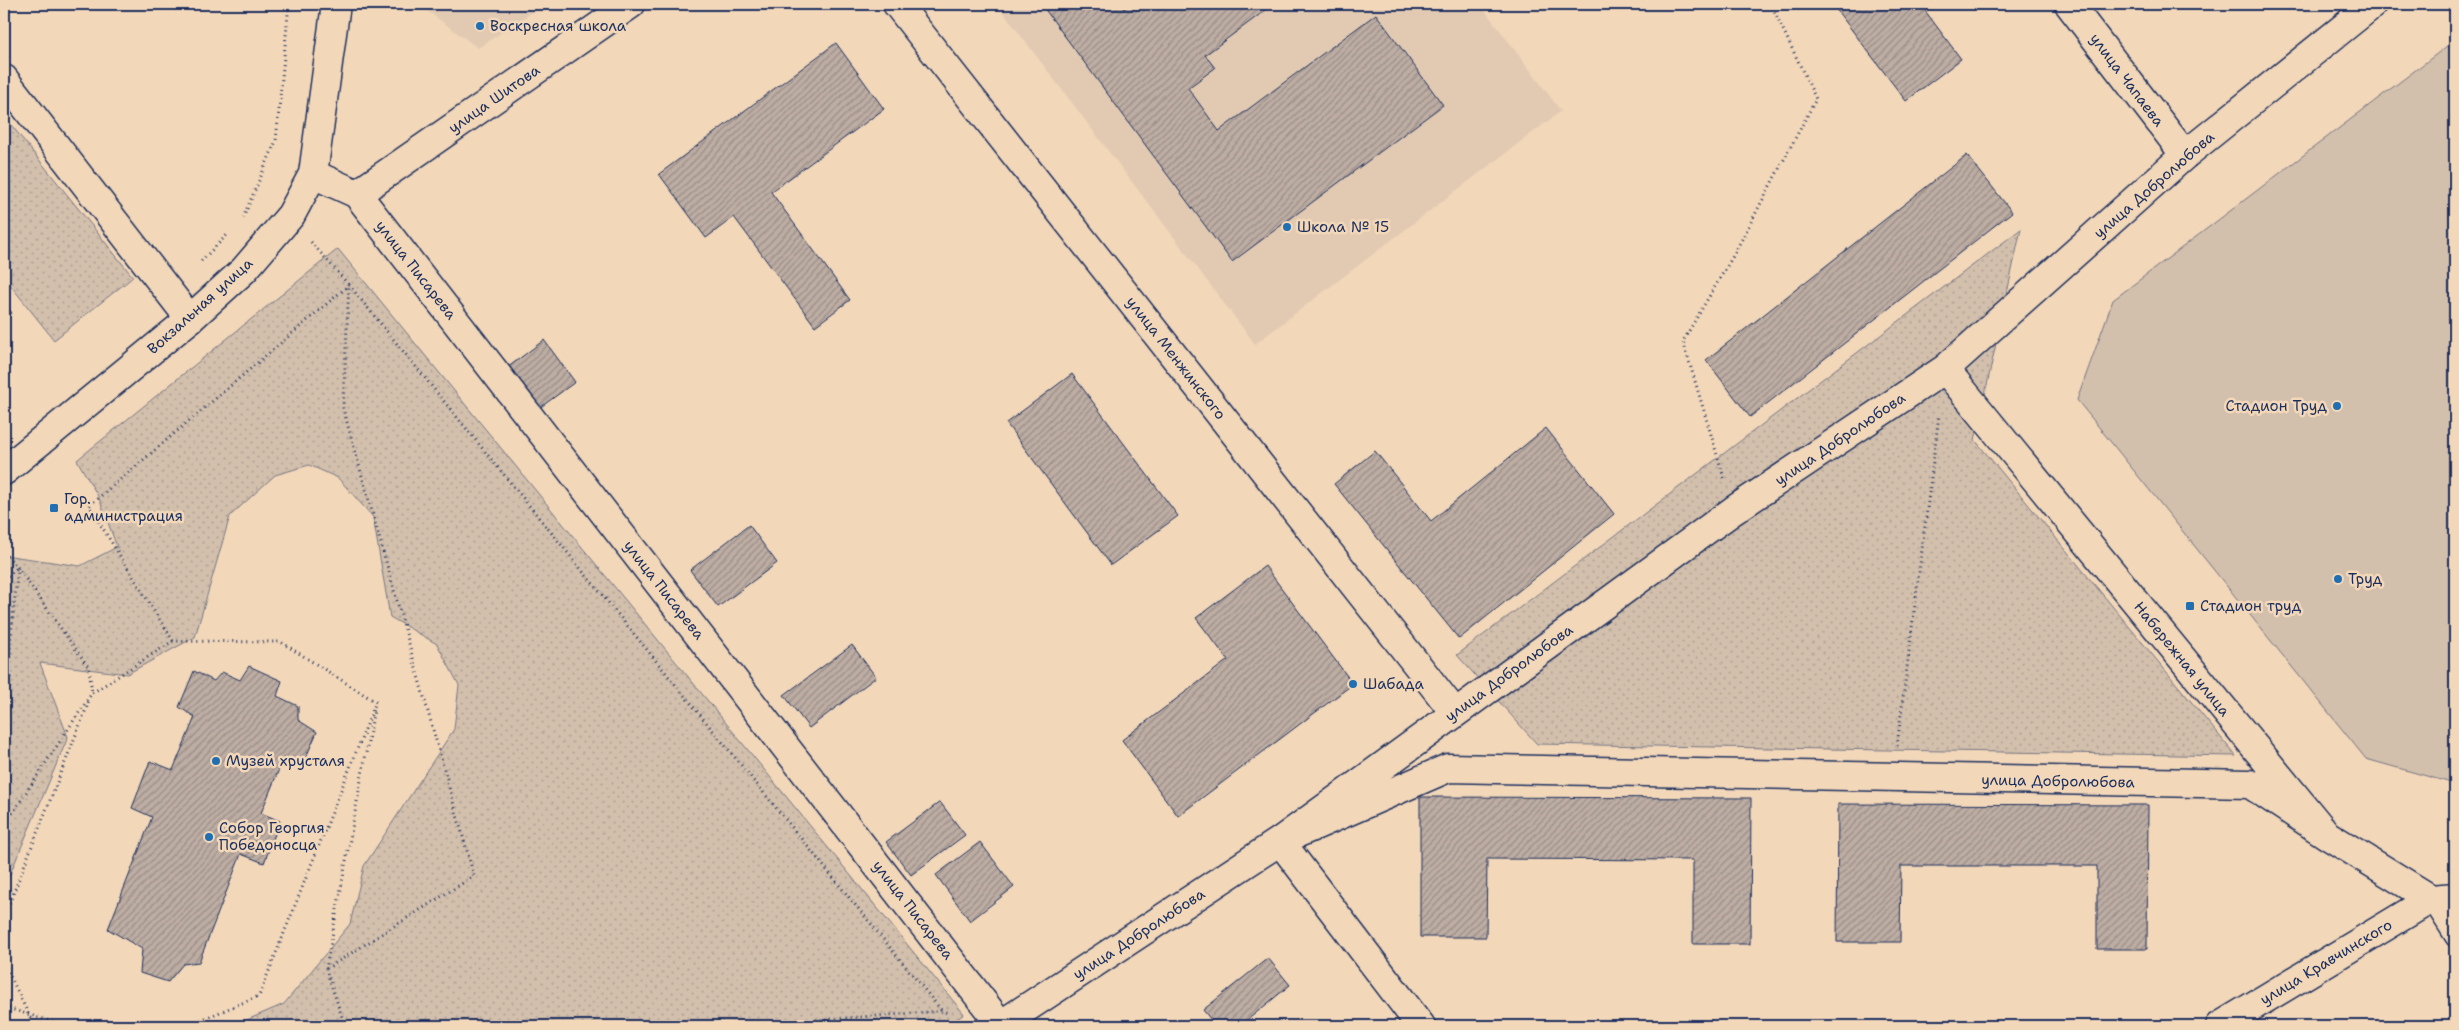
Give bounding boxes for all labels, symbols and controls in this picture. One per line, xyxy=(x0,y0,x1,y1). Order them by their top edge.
place label: Воскресная школа xyxy=(490,16,627,36)
marker: Воскресная школа xyxy=(474,20,486,32)
street label: улица Чапаева xyxy=(2085,29,2169,131)
street label: улица Шитова xyxy=(444,60,544,138)
street label: улица Добролюбова xyxy=(2090,127,2219,243)
street label: улица Писарева xyxy=(371,216,461,324)
place label: Школа № 15 xyxy=(1297,217,1389,237)
marker: Школа № 15 xyxy=(1281,221,1293,233)
street label: Вокзальная улица xyxy=(143,253,257,359)
street label: улица Менжинского xyxy=(1122,292,1230,424)
street label: улица Добролюбова xyxy=(1771,387,1910,490)
place label: Стадион Труд xyxy=(2226,396,2327,416)
marker: Стадион Труд xyxy=(2331,400,2343,412)
place label: Гор. администрация xyxy=(64,489,183,526)
marker: Гор. администрация xyxy=(48,502,60,514)
street label: улица Писарева xyxy=(619,536,709,644)
place label: Труд xyxy=(2348,569,2383,589)
marker: Труд xyxy=(2332,573,2344,585)
place label: Стадион труд xyxy=(2200,596,2302,616)
street label: Набережная улица xyxy=(2129,597,2235,721)
marker: Стадион труд xyxy=(2184,600,2196,612)
street label: улица Добролюбова xyxy=(1441,619,1577,726)
place label: Шабада xyxy=(1363,674,1424,694)
marker: Шабада xyxy=(1347,678,1359,690)
place label: Музей хрусталя xyxy=(226,751,345,771)
marker: Музей хрусталя xyxy=(210,755,222,767)
street label: улица Добролюбова xyxy=(1981,770,2136,792)
place label: Собор Георгия Победоносца xyxy=(219,818,325,855)
marker: Собор Георгия Победоносца xyxy=(203,831,215,843)
street label: улица Писарева xyxy=(868,856,958,964)
street label: улица Добролюбова xyxy=(1069,883,1209,984)
street label: улица Кравчинского xyxy=(2256,915,2396,1009)

